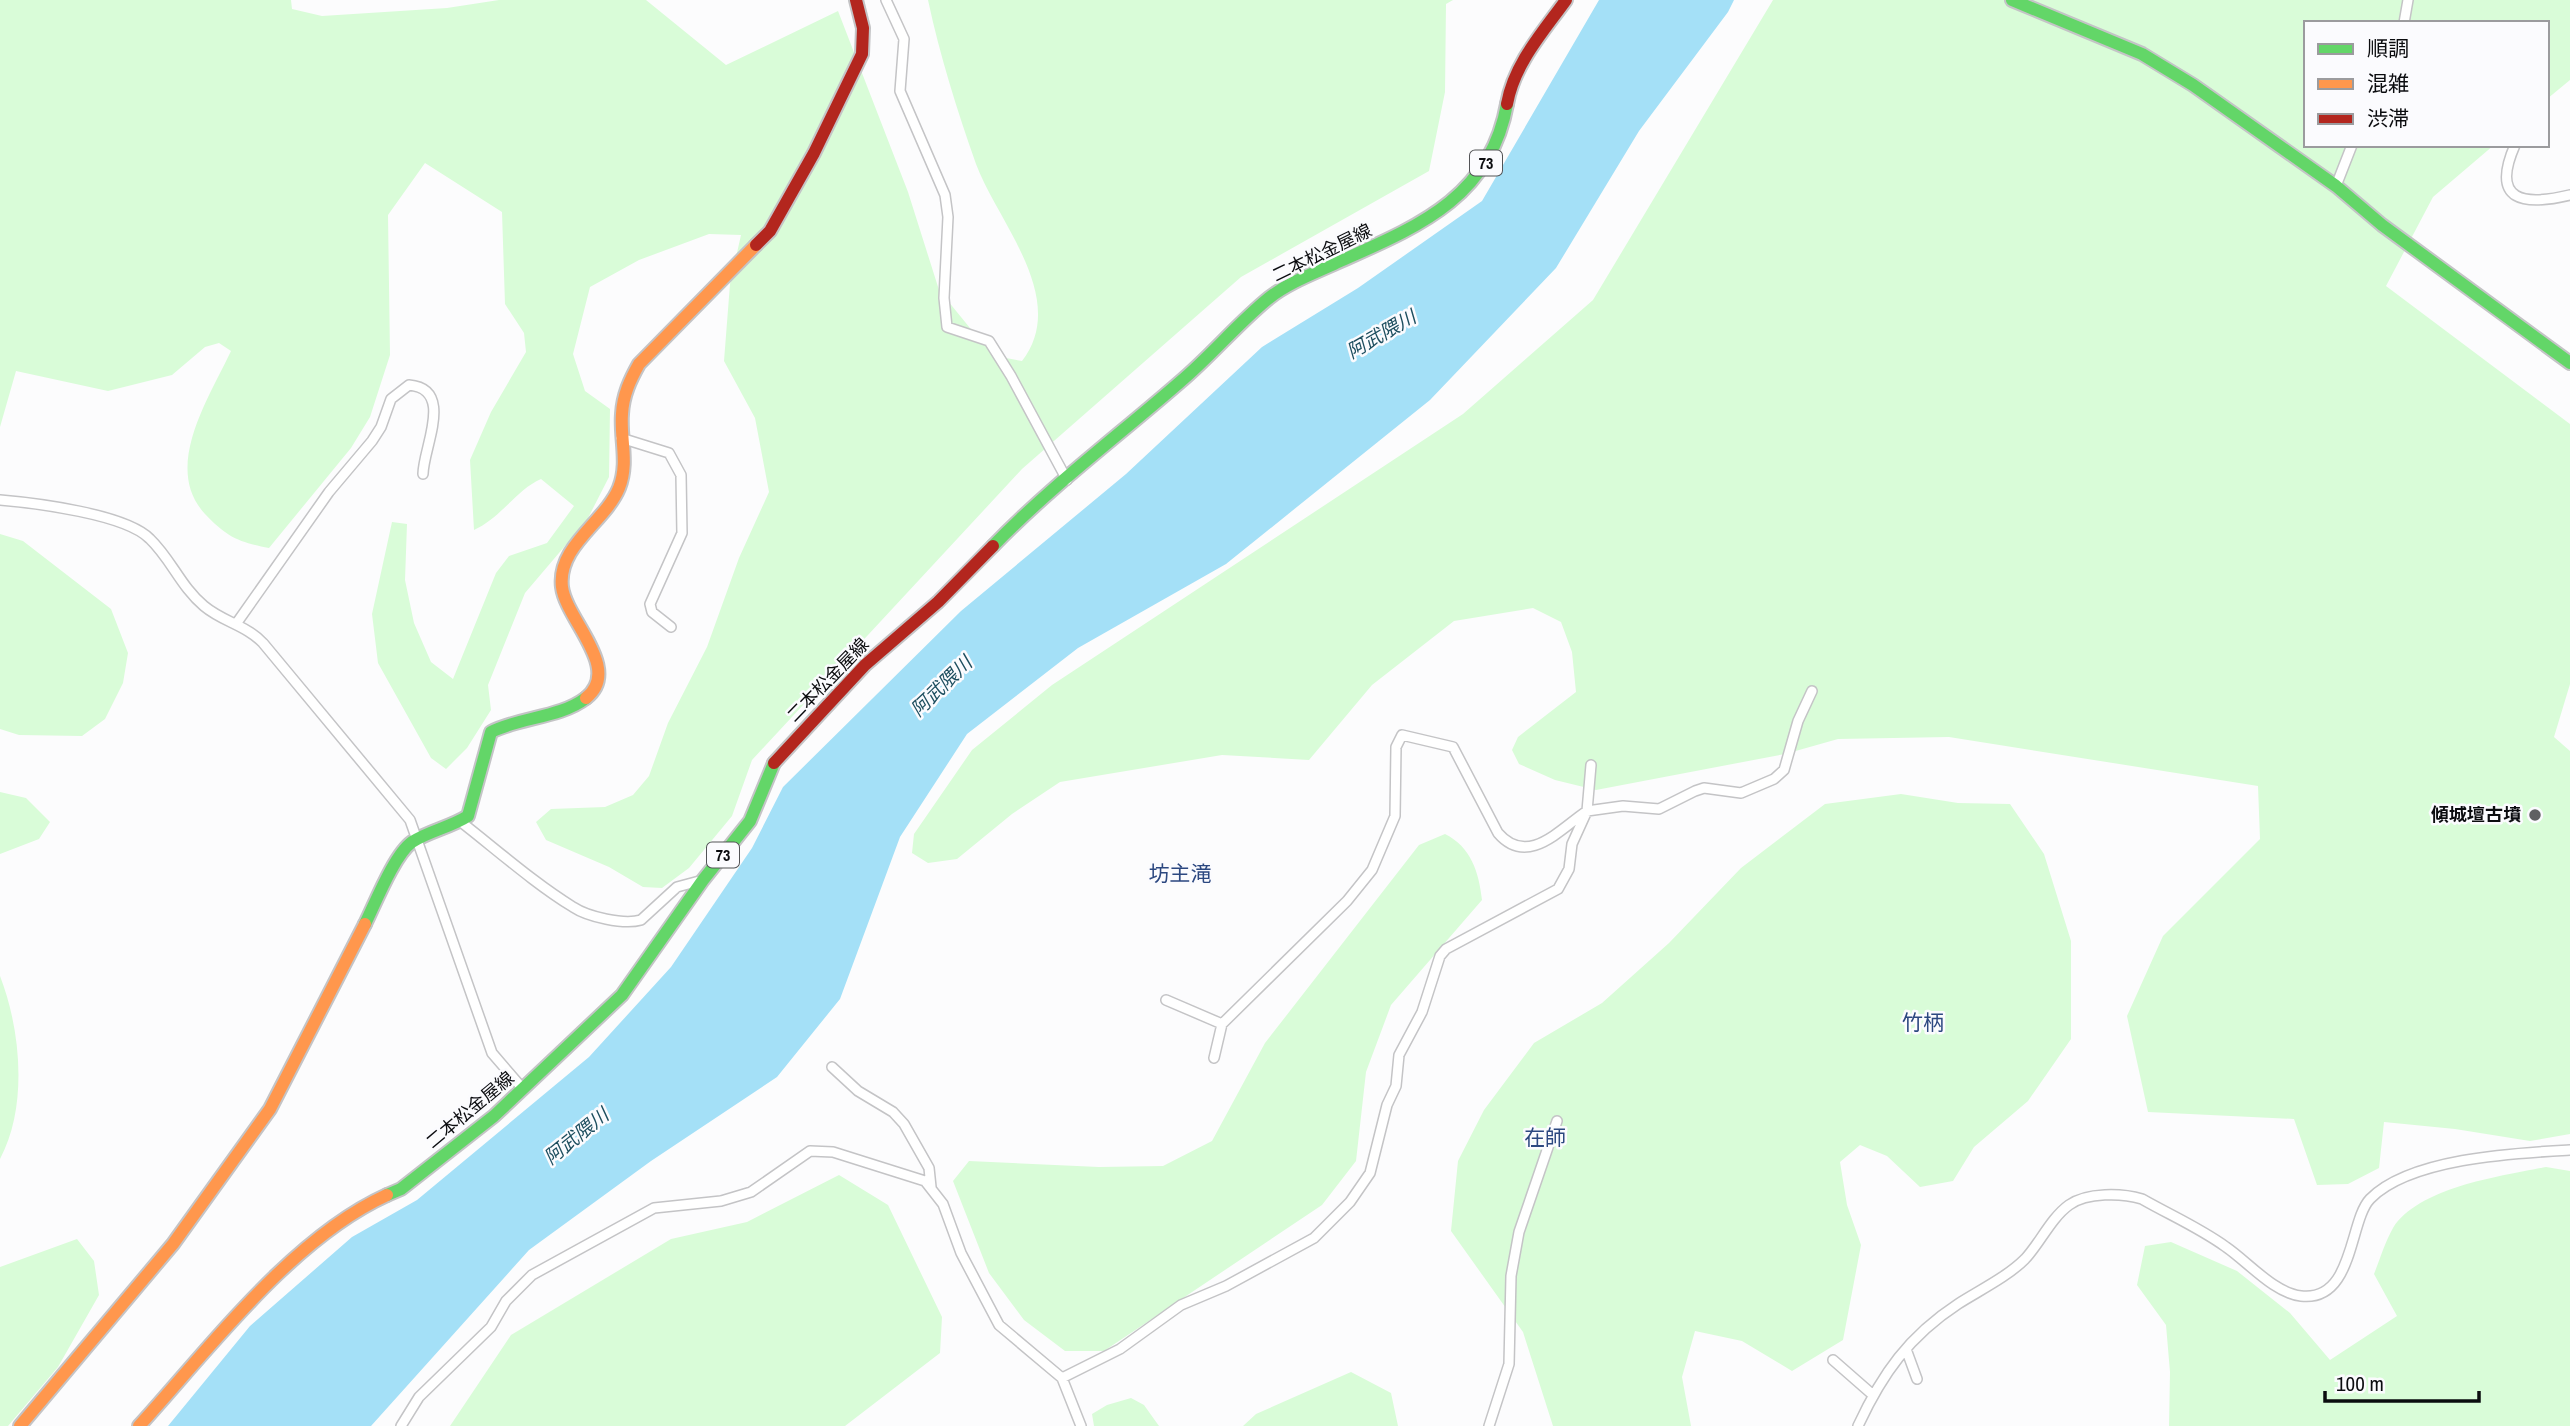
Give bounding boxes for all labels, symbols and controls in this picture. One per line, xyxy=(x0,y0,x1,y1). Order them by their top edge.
legend xyxy=(2304,21,2549,147)
text: 順調 xyxy=(2367,34,2409,63)
text: 混雑 xyxy=(2367,69,2409,98)
text: 渋滞 xyxy=(2367,104,2409,133)
road number: 73 xyxy=(1470,150,1502,176)
street label: 二本松金屋線 xyxy=(1268,218,1376,287)
water label: 阿武隈川 xyxy=(1342,303,1422,364)
street label: 二本松金屋線 xyxy=(781,632,874,727)
water label: 阿武隈川 xyxy=(905,649,979,722)
place label: 傾城壇古墳 xyxy=(2431,802,2521,827)
marker: 傾城壇古墳 xyxy=(2527,807,2543,823)
road number: 73 xyxy=(707,842,739,868)
district label: 坊主滝 xyxy=(1149,859,1212,888)
district label: 竹柄 xyxy=(1902,1008,1944,1037)
street label: 二本松金屋線 xyxy=(420,1065,519,1154)
water label: 阿武隈川 xyxy=(538,1101,615,1170)
district label: 在師 xyxy=(1524,1123,1566,1152)
scale bar xyxy=(2325,1360,2479,1404)
text: 100 m xyxy=(2336,1369,2384,1398)

